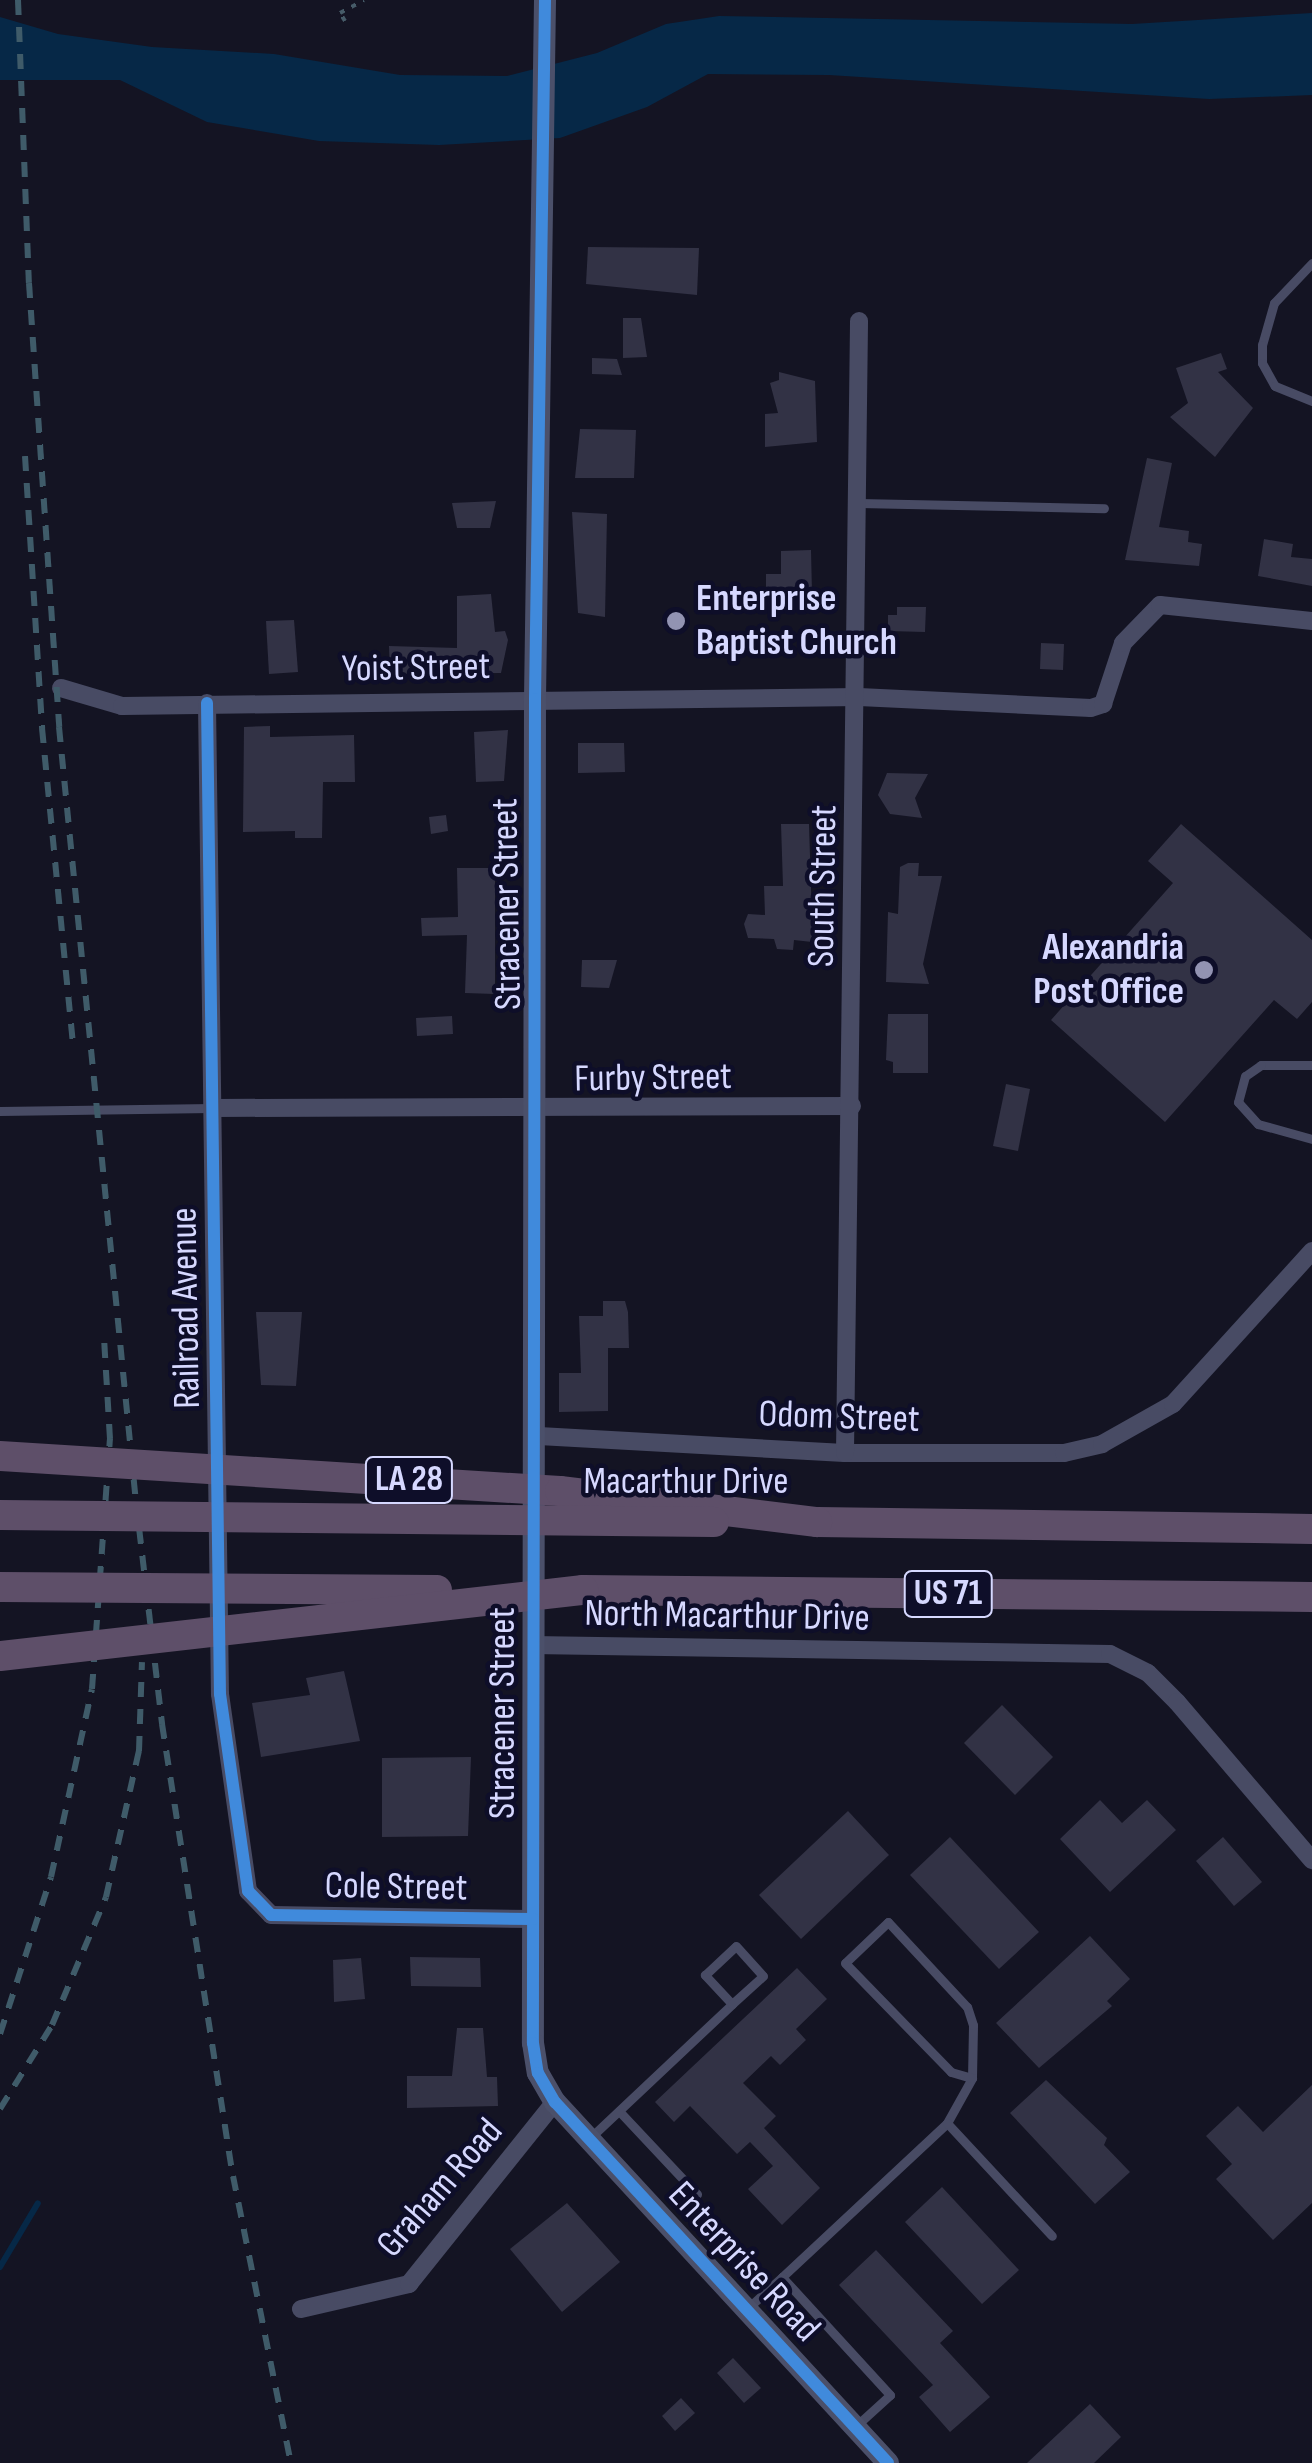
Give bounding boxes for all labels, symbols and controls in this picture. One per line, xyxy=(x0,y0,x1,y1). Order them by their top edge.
place label: Enterprise Baptist Church xyxy=(696,576,897,666)
marker: Enterprise Baptist Church xyxy=(665,610,687,632)
street label: Yoist Street xyxy=(342,644,490,692)
street label: Stracener Street xyxy=(482,798,532,1010)
street label: South Street xyxy=(799,805,847,967)
place label: Alexandria Post Office xyxy=(1033,925,1184,1014)
marker: Alexandria Post Office xyxy=(1193,959,1215,981)
street label: Furby Street xyxy=(574,1054,732,1102)
street label: Railroad Avenue xyxy=(161,1207,211,1409)
street label: Odom Street xyxy=(758,1391,920,1443)
road number: LA 28 xyxy=(364,1450,454,1510)
street label: Macarthur Drive xyxy=(584,1459,788,1505)
road number: US 71 xyxy=(903,1564,993,1624)
street label: North Macarthur Drive xyxy=(584,1591,870,1641)
street label: Stracener Street xyxy=(480,1607,526,1819)
street label: Cole Street xyxy=(324,1863,468,1911)
street label: Graham Road xyxy=(367,2109,513,2267)
street label: Enterprise Road xyxy=(659,2173,829,2351)

